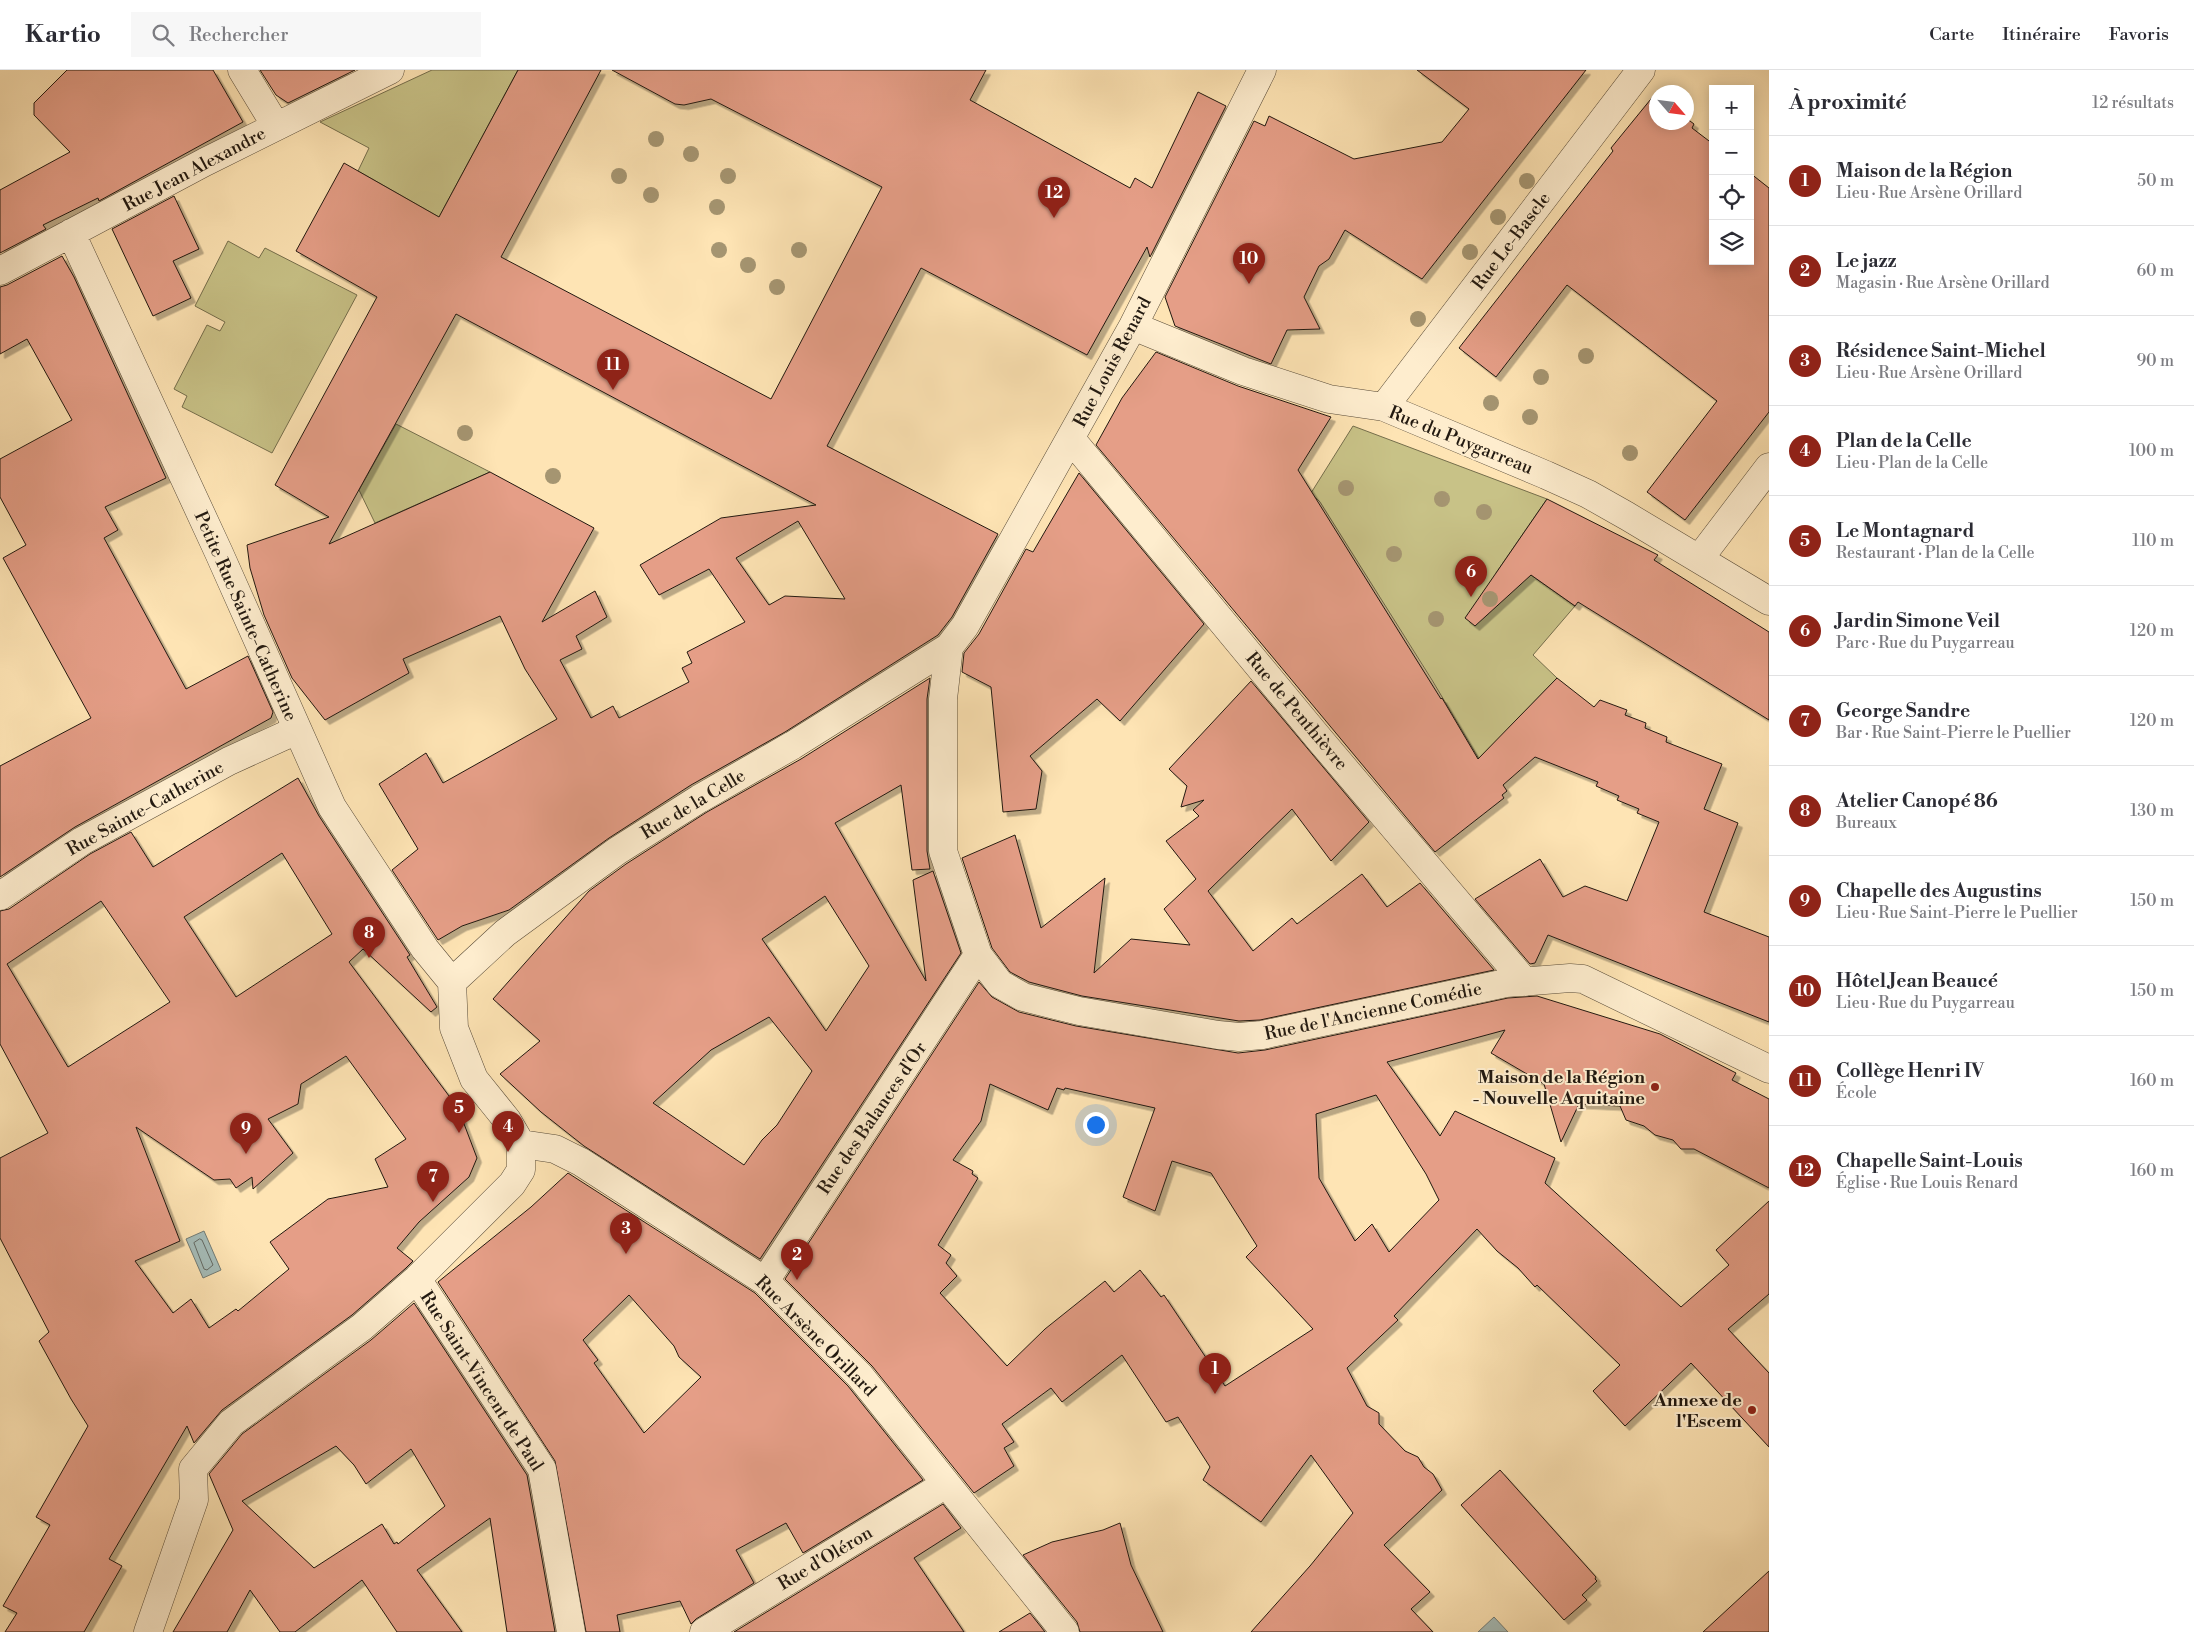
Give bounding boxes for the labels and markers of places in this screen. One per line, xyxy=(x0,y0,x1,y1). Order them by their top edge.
pin: 12 xyxy=(1038,177,1070,218)
pin: 10 xyxy=(1233,243,1265,284)
pin: 11 xyxy=(597,349,629,390)
pin: 6 xyxy=(1455,556,1487,597)
pin: 8 xyxy=(353,917,385,958)
place label: Maison de la Région - Nouvelle Aquitaine xyxy=(1473,1066,1645,1110)
marker: Maison de la Région - Nouvelle Aquitaine xyxy=(1649,1081,1661,1093)
pin: 5 xyxy=(443,1092,475,1133)
pin: 4 xyxy=(492,1111,524,1152)
pin: 9 xyxy=(230,1113,262,1154)
pin: 7 xyxy=(417,1161,449,1202)
pin: 3 xyxy=(610,1213,642,1254)
pin: 2 xyxy=(781,1239,813,1280)
pin: 1 xyxy=(1199,1353,1231,1394)
place label: Annexe de l'Escem xyxy=(1653,1389,1743,1433)
marker: Annexe de l'Escem xyxy=(1746,1404,1758,1416)

